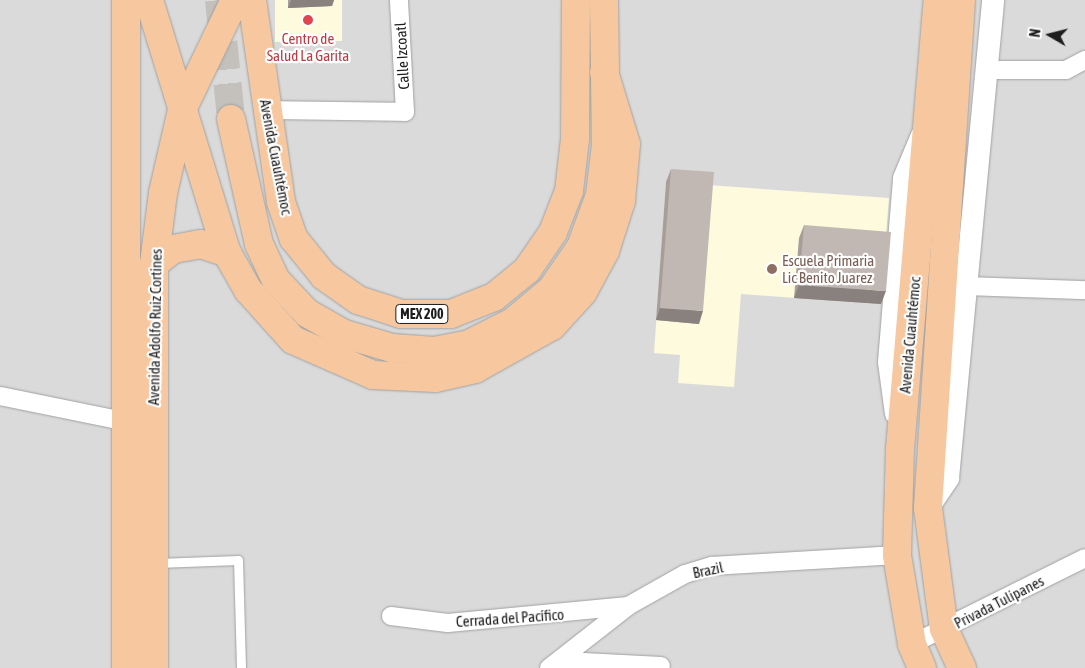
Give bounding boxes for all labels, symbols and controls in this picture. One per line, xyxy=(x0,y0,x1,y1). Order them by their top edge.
north arrow xyxy=(1025,10,1075,60)
marker: Centro de Salud La Garita xyxy=(301,13,315,27)
street label: Calle Izcoatl xyxy=(391,22,413,90)
text: N xyxy=(1027,28,1044,38)
place label: Centro de Salud La Garita xyxy=(267,29,349,64)
street label: Avenida Cuauhtémoc xyxy=(256,98,296,216)
street label: Avenida Adolfo Ruiz Cortines xyxy=(145,249,165,405)
place label: Escuela Primaria Lic Benito Juarez xyxy=(782,251,874,286)
marker: Escuela Primaria Lic Benito Juarez xyxy=(766,263,778,275)
street label: Avenida Cuauhtémoc xyxy=(896,276,924,394)
road number: MEX 200 xyxy=(394,302,450,326)
street label: Brazil xyxy=(691,558,725,582)
street label: Privada Tulipanes xyxy=(951,572,1047,632)
street label: Cerrada del Pacífico xyxy=(455,605,565,631)

